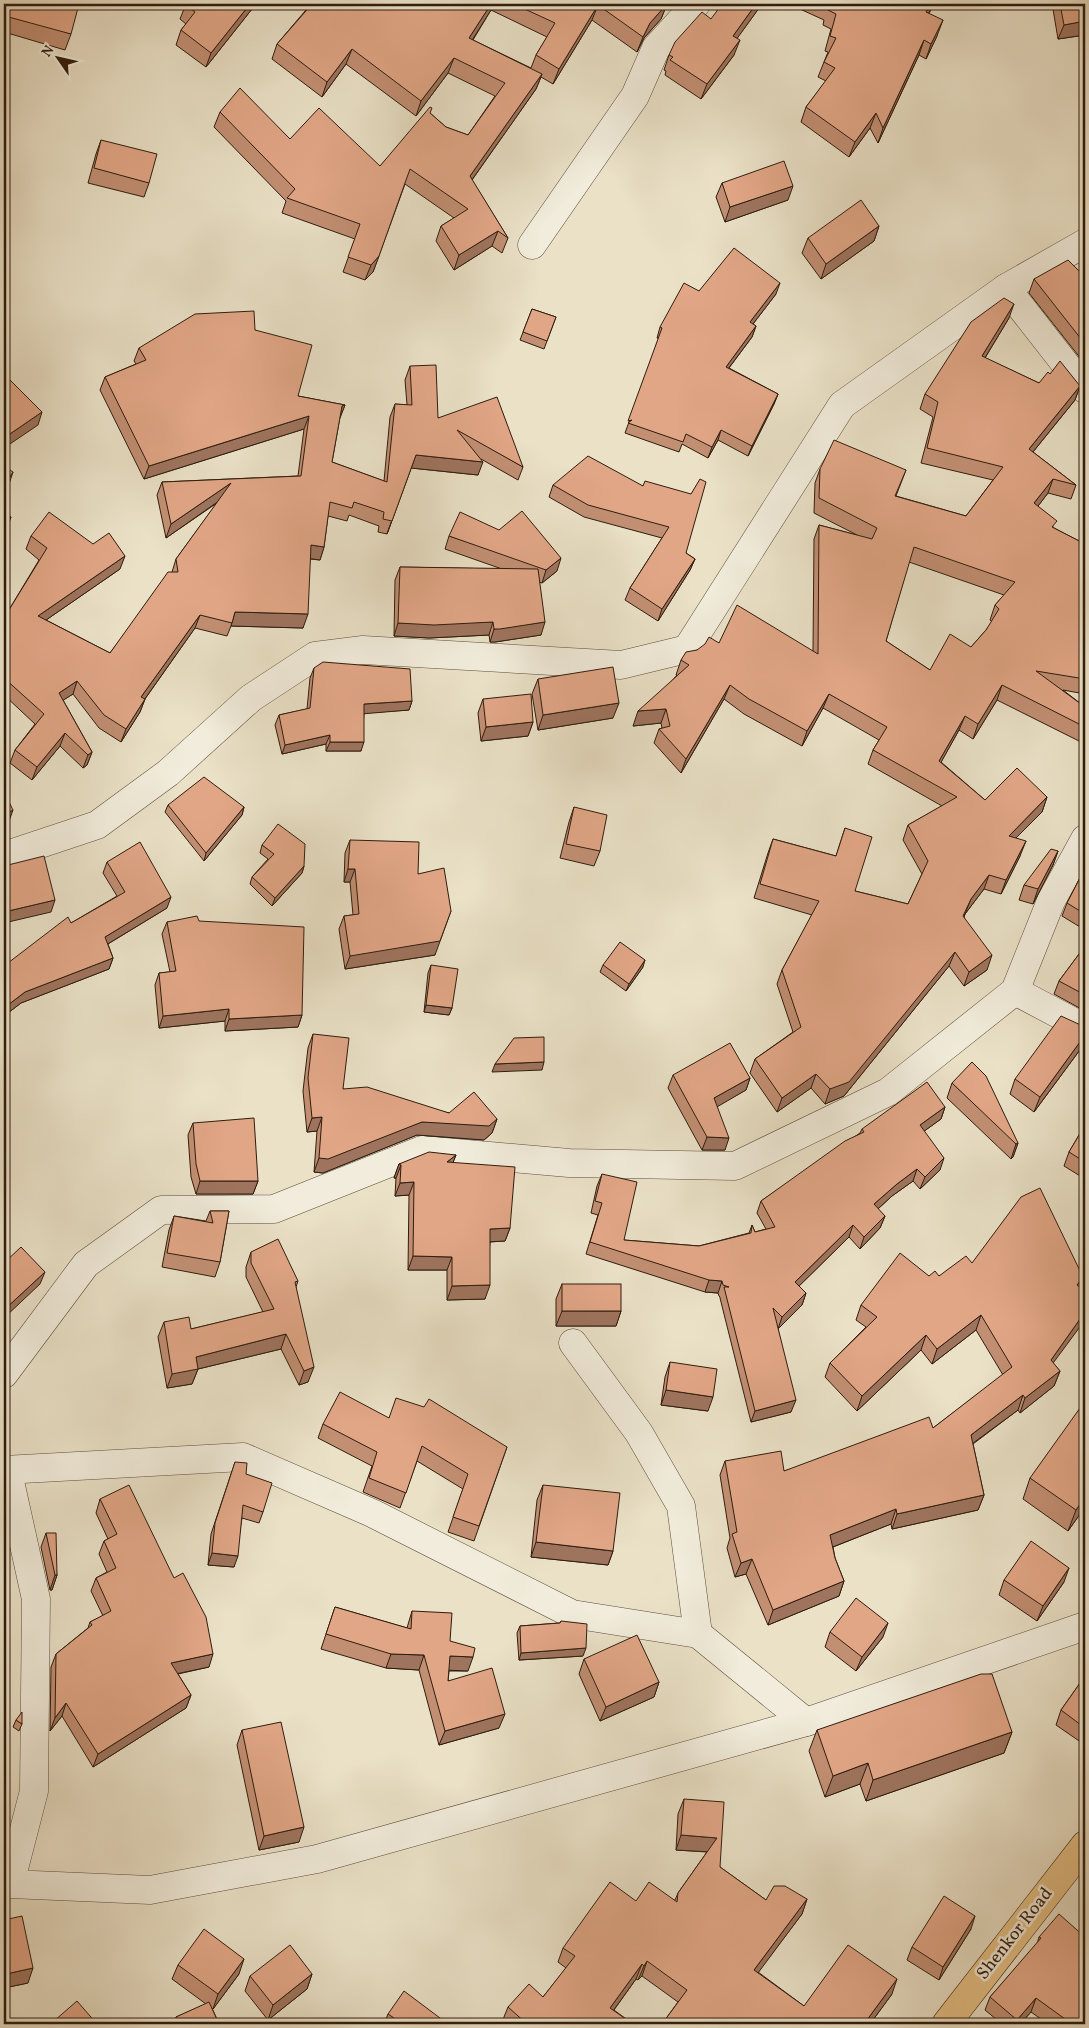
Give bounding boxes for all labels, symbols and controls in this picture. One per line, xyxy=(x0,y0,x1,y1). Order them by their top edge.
north arrow xyxy=(32,32,82,82)
text: N xyxy=(38,42,59,61)
street label: Shenkor Road xyxy=(971,1883,1059,1985)

